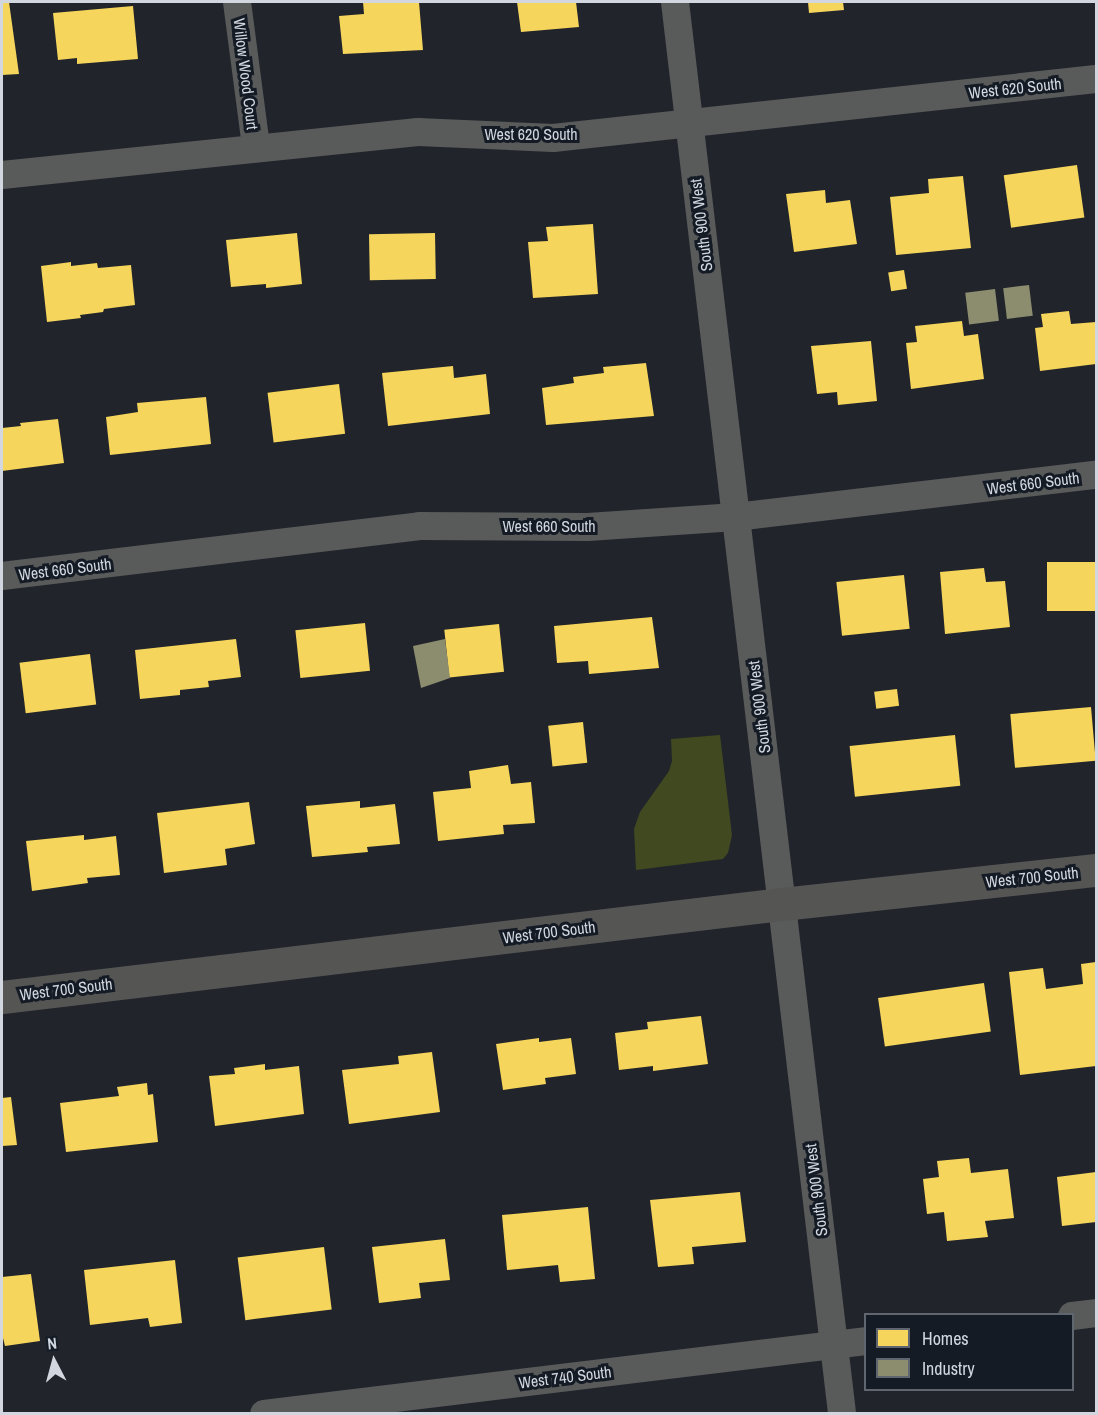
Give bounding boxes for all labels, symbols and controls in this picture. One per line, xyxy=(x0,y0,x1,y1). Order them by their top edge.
street label: Willow Wood Court xyxy=(230,17,262,131)
street label: West 620 South xyxy=(968,74,1062,102)
street label: West 620 South xyxy=(484,124,578,144)
street label: South 900 West xyxy=(686,178,716,272)
street label: West 660 South xyxy=(986,468,1080,498)
street label: West 660 South xyxy=(502,516,596,536)
street label: West 660 South xyxy=(18,554,112,584)
street label: South 900 West xyxy=(744,660,774,754)
street label: West 700 South xyxy=(985,863,1079,891)
street label: West 700 South xyxy=(502,917,596,947)
street label: West 700 South xyxy=(19,974,113,1004)
street label: South 900 West xyxy=(801,1143,831,1237)
legend xyxy=(864,1313,1074,1391)
text: Homes xyxy=(922,1326,969,1351)
north arrow xyxy=(24,1331,84,1391)
text: N xyxy=(46,1332,58,1355)
text: Industry xyxy=(922,1356,975,1381)
street label: West 740 South xyxy=(518,1362,612,1392)

